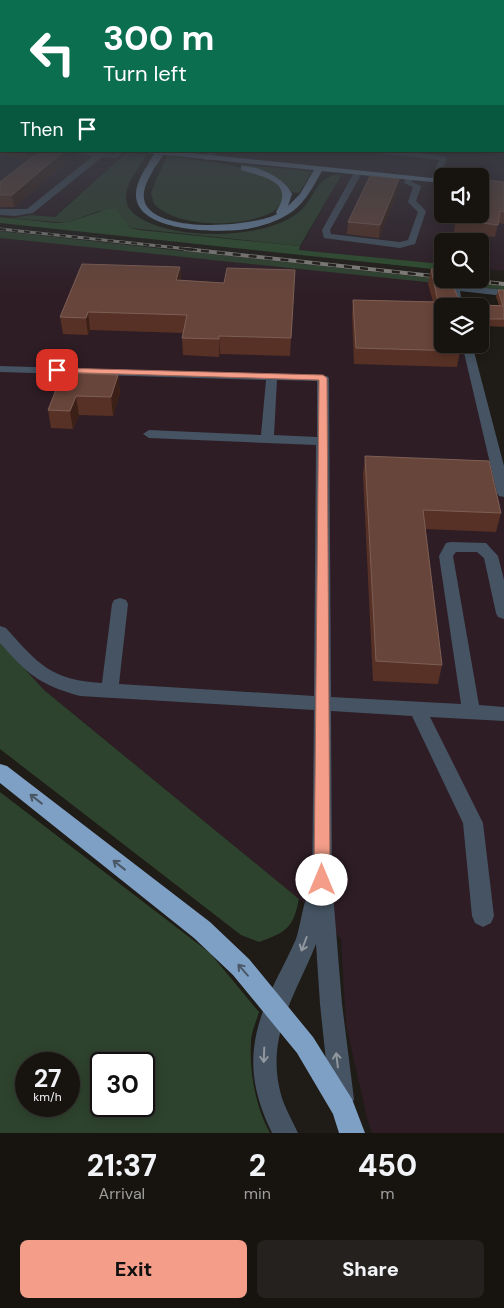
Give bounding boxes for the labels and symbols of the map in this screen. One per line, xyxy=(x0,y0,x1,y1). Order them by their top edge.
pin xyxy=(36,349,78,391)
one-way arrow xyxy=(29,794,42,805)
position arrow xyxy=(295,853,347,905)
one-way arrow xyxy=(113,859,126,870)
one-way arrow xyxy=(299,936,308,951)
one-way arrow xyxy=(237,963,249,976)
one-way arrow xyxy=(259,1046,269,1063)
speed limit sign: 30 xyxy=(90,1052,155,1117)
one-way arrow xyxy=(332,1052,342,1068)

